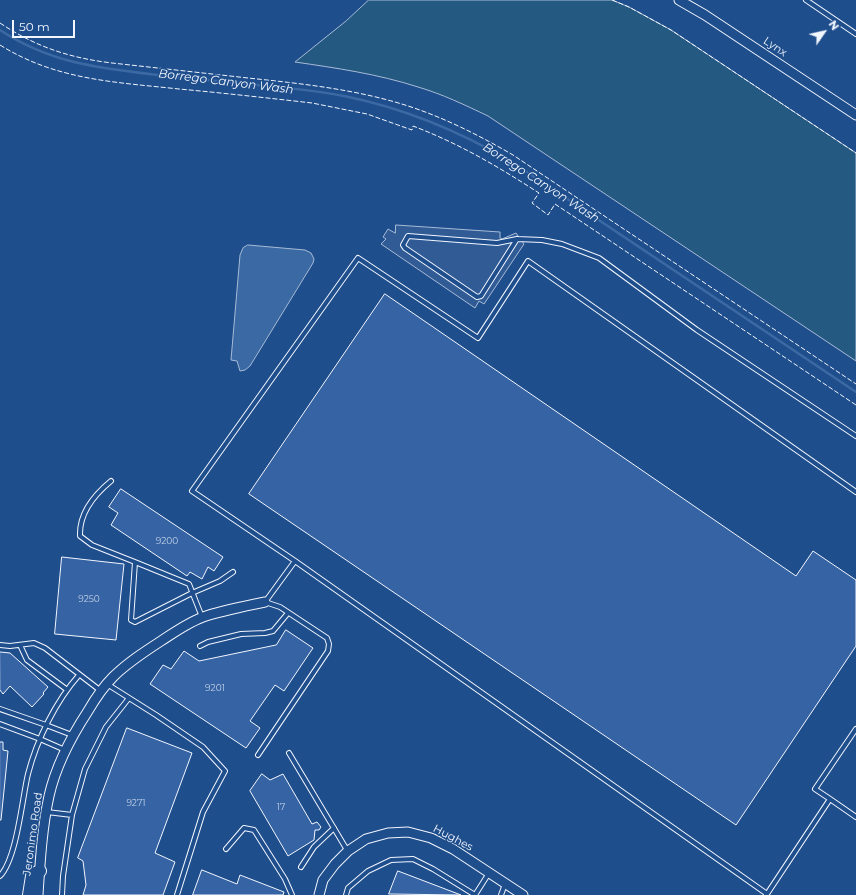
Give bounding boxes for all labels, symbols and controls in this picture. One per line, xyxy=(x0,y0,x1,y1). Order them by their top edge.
scale bar xyxy=(14,12,77,38)
north arrow xyxy=(804,12,844,52)
text: N xyxy=(826,18,842,33)
text: 50 m xyxy=(19,19,50,34)
street label: Lynx xyxy=(761,34,789,60)
water label: Borrego Canyon Wash xyxy=(158,67,294,97)
water label: Borrego Canyon Wash xyxy=(480,140,602,226)
house number: 9200 xyxy=(156,536,178,546)
house number: 9250 xyxy=(78,594,100,604)
house number: 9201 xyxy=(205,683,225,693)
street label: Jeronimo Road xyxy=(21,792,45,876)
house number: 9271 xyxy=(126,798,146,808)
house number: 17 xyxy=(277,802,285,812)
street label: Hughes xyxy=(431,822,475,854)

